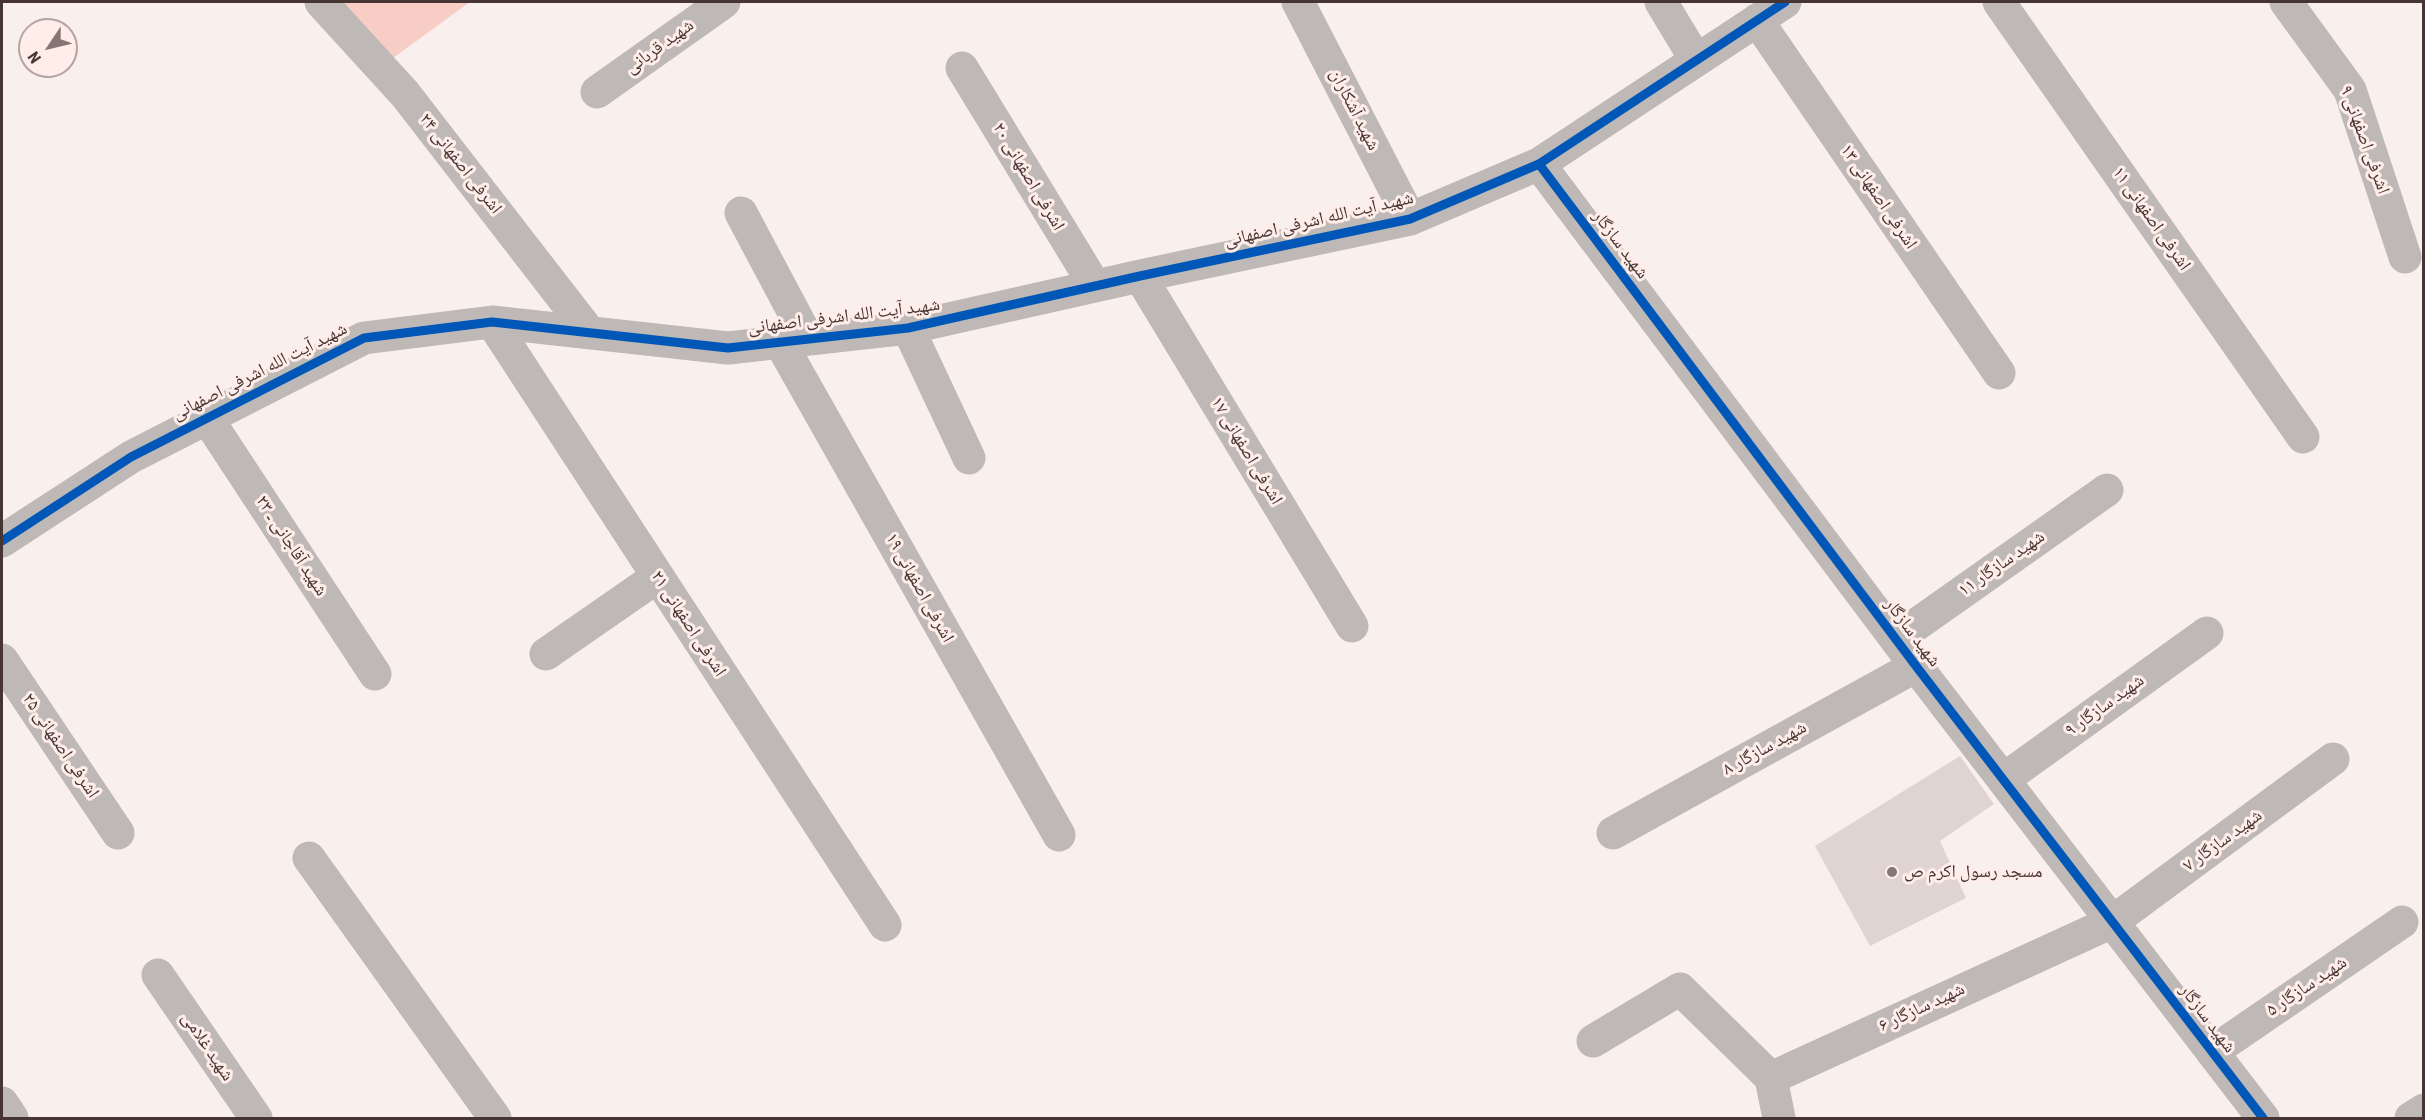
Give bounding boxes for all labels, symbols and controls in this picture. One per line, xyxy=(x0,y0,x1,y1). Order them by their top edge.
street label: شهید قربانی xyxy=(621,15,699,79)
north arrow xyxy=(18,18,78,78)
text: N xyxy=(24,48,45,67)
street label: شهید آشکاران xyxy=(1324,66,1384,154)
street label: اشرفی اصفهانی ۹ xyxy=(2334,83,2394,197)
street label: اشرفی اصفهانی ۲۴ xyxy=(414,109,506,219)
street label: اشرفی اصفهانی ۲۰ xyxy=(987,119,1069,235)
street label: اشرفی اصفهانی ۱۳ xyxy=(1835,140,1921,254)
street label: اشرفی اصفهانی ۱۱ xyxy=(2107,163,2195,275)
street label: شهید آیت الله اشرفی اصفهانی xyxy=(1222,188,1416,252)
street label: شهید سازگار xyxy=(1587,206,1653,284)
street label: شهید آیت الله اشرفی اصفهانی xyxy=(747,294,941,340)
street label: شهید آیت الله اشرفی اصفهانی xyxy=(169,318,351,426)
street label: اشرفی اصفهانی ۱۷ xyxy=(1205,393,1287,509)
street label: شهید آقاجانی ـ ۲۳ xyxy=(250,492,332,600)
street label: شهید سازگار ۱۱ xyxy=(1955,526,2049,602)
street label: اشرفی اصفهانی ۱۹ xyxy=(880,529,958,647)
street label: اشرفی اصفهانی ۲۱ xyxy=(646,567,730,681)
street label: شهید سازگار xyxy=(1879,594,1945,672)
street label: شهید سازگار ۹ xyxy=(2061,670,2149,742)
street label: اشرفی اصفهانی ۲۵ xyxy=(17,689,103,803)
street label: شهید سازگار ۸ xyxy=(1719,717,1811,781)
street label: شهید سازگار ۷ xyxy=(2179,805,2267,877)
place label: مسجد رسول اکرم ص xyxy=(1904,861,2043,883)
marker: مسجد رسول اکرم ص xyxy=(1885,865,1899,879)
street label: شهید سازگار ۵ xyxy=(2263,952,2351,1022)
street label: شهید سازگار ۶ xyxy=(1876,979,1968,1037)
street label: شهید سازگار xyxy=(2174,980,2240,1058)
street label: شهید غلامی xyxy=(176,1008,238,1086)

